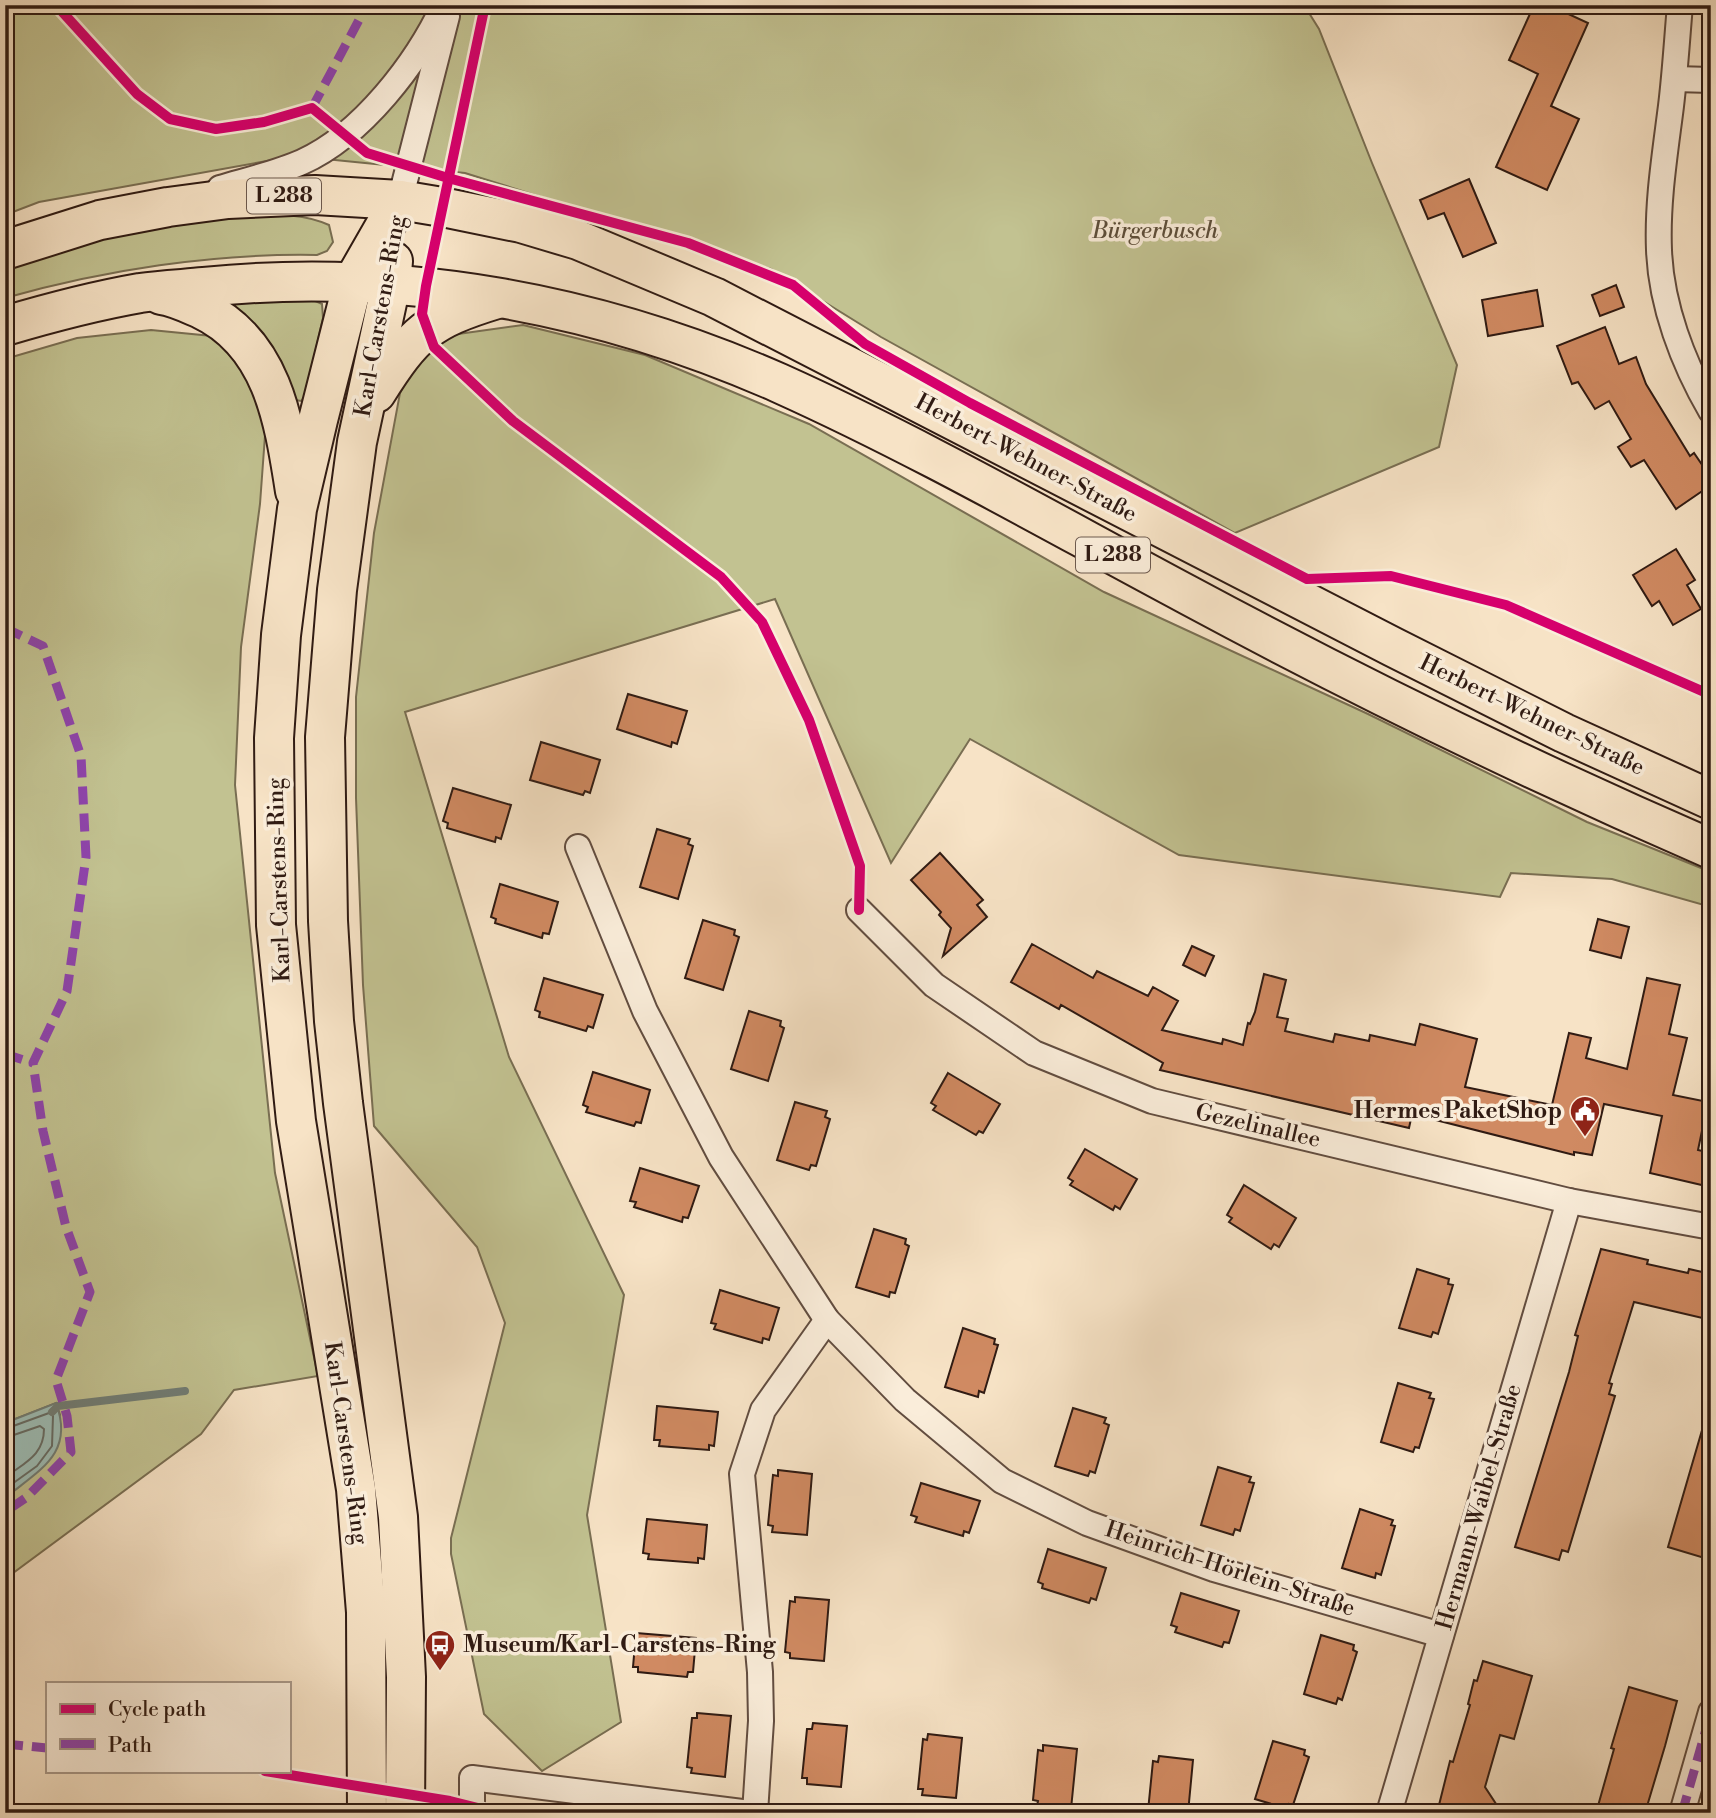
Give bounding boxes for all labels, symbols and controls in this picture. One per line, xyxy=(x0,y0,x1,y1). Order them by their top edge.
road number: L 288 xyxy=(247,178,321,214)
street label: Karl-Carstens-Ring xyxy=(348,213,412,419)
park label: Bürgerbusch xyxy=(1091,217,1218,245)
street label: Herbert-Wehner-Straße xyxy=(910,388,1142,528)
road number: L 288 xyxy=(1076,538,1150,572)
street label: Herbert-Wehner-Straße xyxy=(1415,648,1649,782)
street label: Karl-Carstens-Ring xyxy=(261,777,297,983)
public building icon: Hermes PaketShop xyxy=(1568,1094,1602,1138)
place label: Hermes PaketShop xyxy=(1354,1097,1562,1125)
street label: Gezelinallee xyxy=(1193,1098,1323,1154)
street label: Karl-Carstens-Ring xyxy=(318,1340,374,1546)
street label: Hermann-Waibel-Straße xyxy=(1430,1381,1528,1633)
street label: Heinrich-Hörlein-Straße xyxy=(1101,1515,1359,1623)
bus stop icon: Museum/Karl-Carstens-Ring xyxy=(423,1628,457,1672)
place label: Museum/Karl-Carstens-Ring xyxy=(463,1631,777,1659)
legend xyxy=(46,1682,290,1772)
text: Cycle path xyxy=(108,1697,207,1723)
text: Path xyxy=(108,1733,153,1759)

